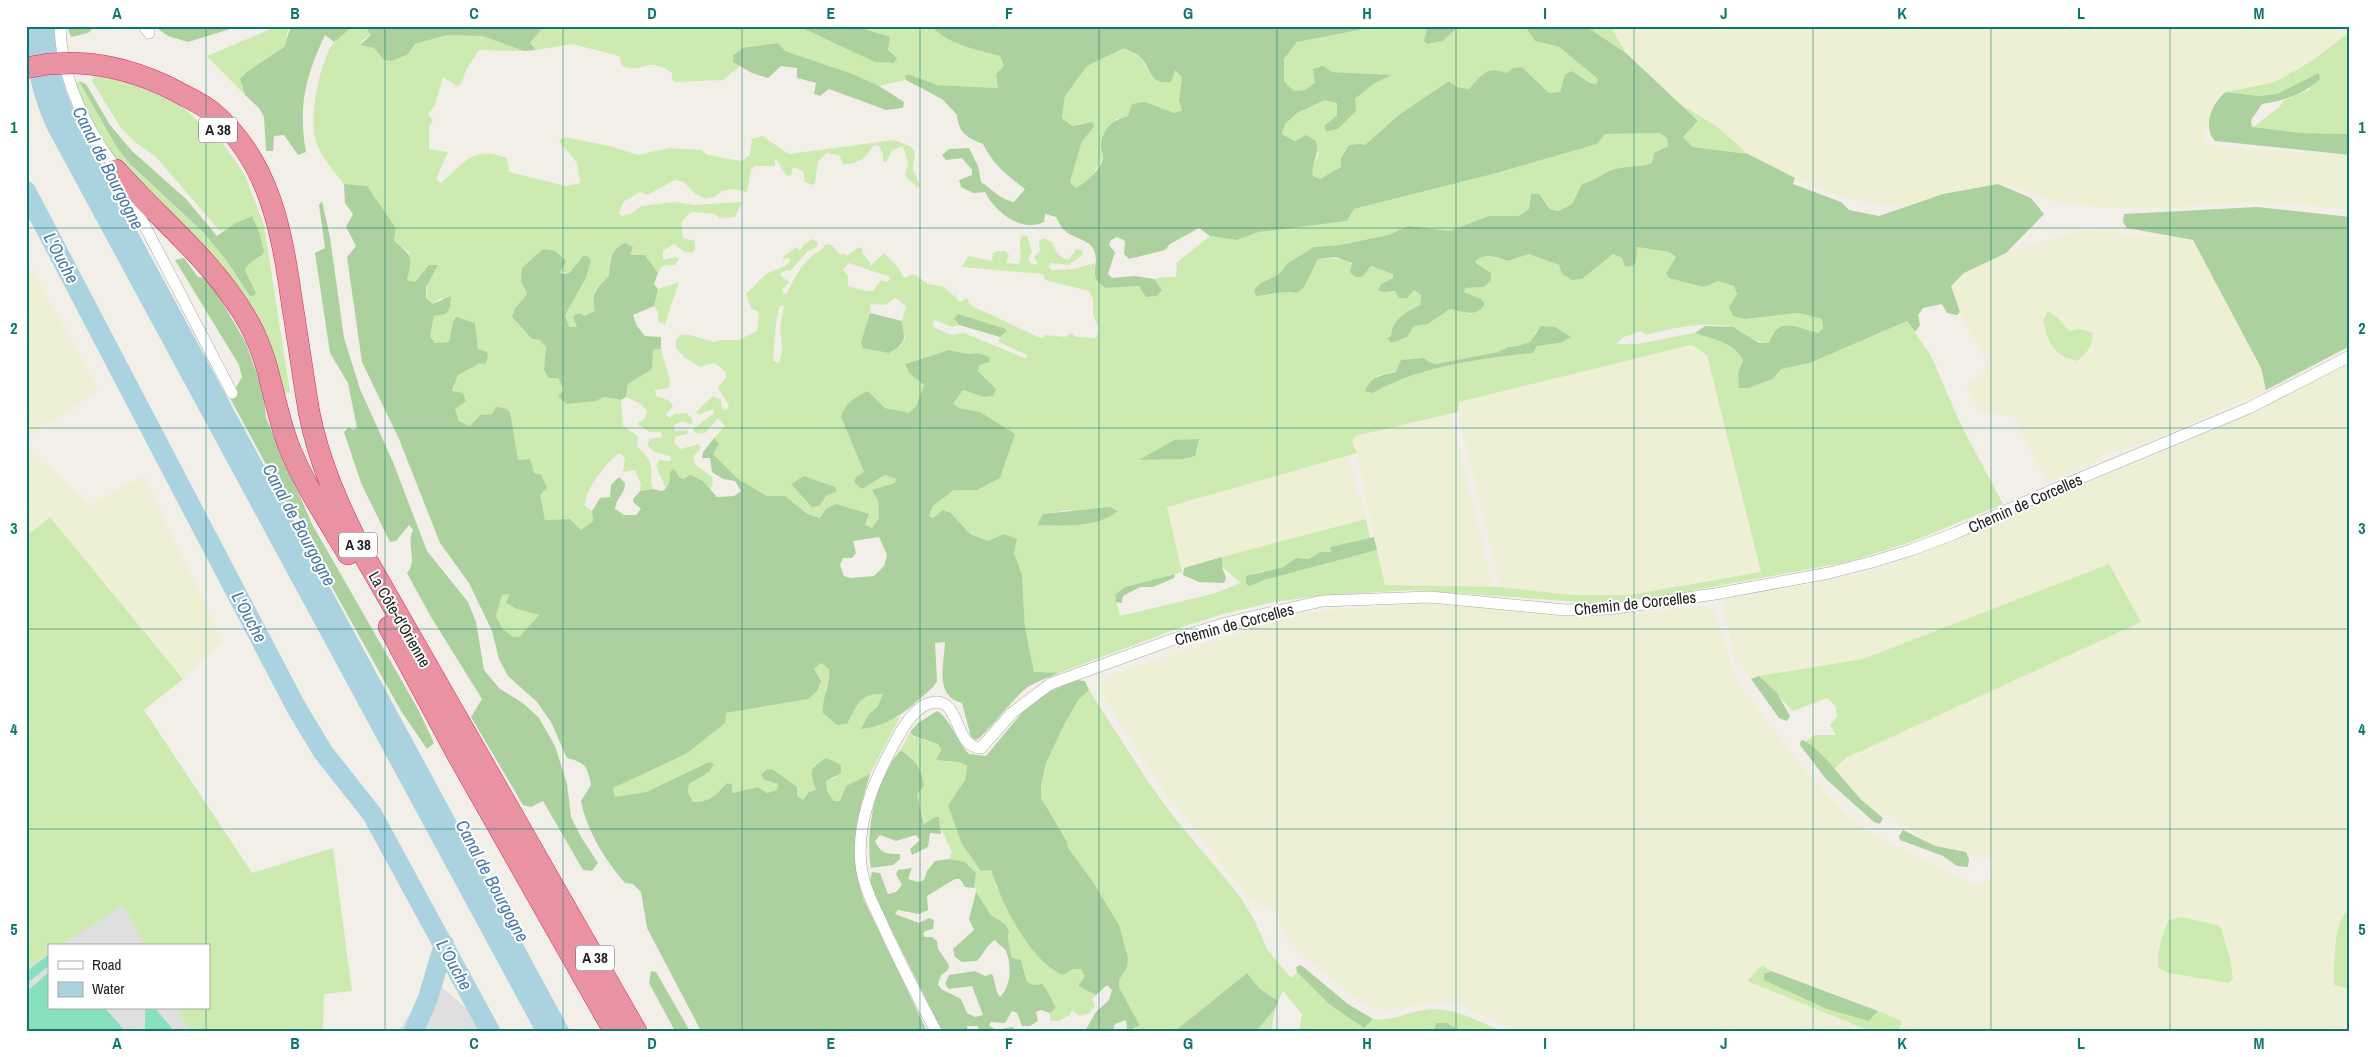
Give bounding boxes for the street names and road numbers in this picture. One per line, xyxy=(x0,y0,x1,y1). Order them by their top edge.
road number: A 38 xyxy=(199,118,237,142)
street label: Chemin de Corcelles xyxy=(1965,468,2085,538)
road number: A 38 xyxy=(339,532,377,558)
street label: La Côte-d'Orienne xyxy=(364,567,436,671)
street label: Chemin de Corcelles xyxy=(1573,586,1697,620)
street label: Chemin de Corcelles xyxy=(1172,598,1296,650)
road number: A 38 xyxy=(576,946,614,970)

